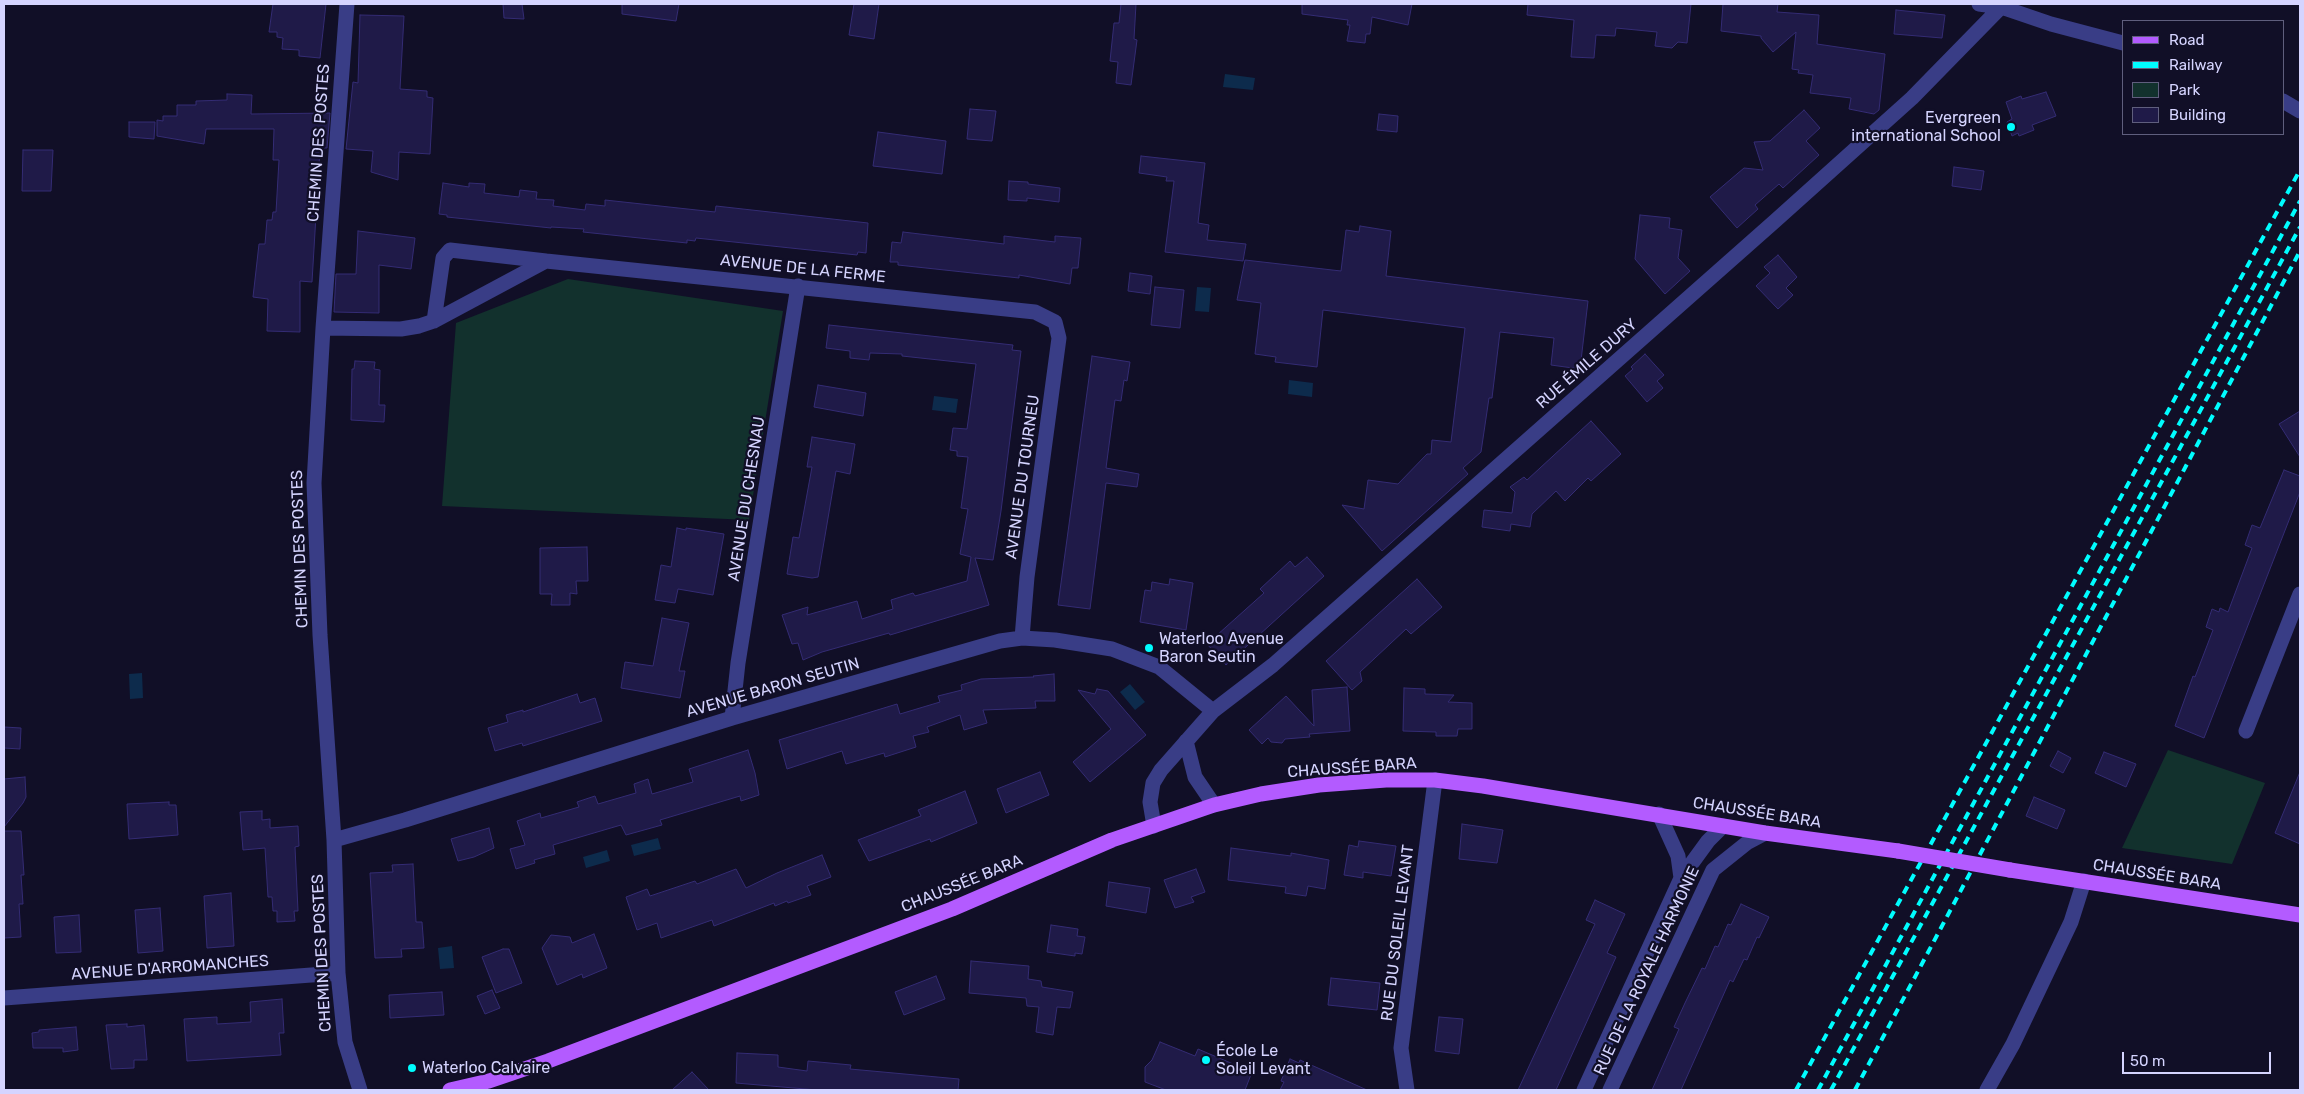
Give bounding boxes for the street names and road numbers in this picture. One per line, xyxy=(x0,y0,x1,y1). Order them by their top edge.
street label: CHEMIN DES POSTES xyxy=(304,63,334,223)
street label: AVENUE DE LA FERME xyxy=(719,251,887,287)
street label: RUE ÉMILE DURY xyxy=(1533,315,1641,413)
street label: AVENUE DU TOURNEU xyxy=(1002,394,1044,560)
street label: AVENUE DU CHESNAU xyxy=(724,415,770,583)
street label: CHEMIN DES POSTES xyxy=(288,470,312,628)
street label: AVENUE BARON SEUTIN xyxy=(684,654,862,722)
street label: CHAUSSÉE BARA xyxy=(1287,754,1417,782)
street label: CHAUSSÉE BARA xyxy=(1692,793,1822,833)
street label: RUE DU SOLEIL LEVANT xyxy=(1378,844,1418,1022)
street label: CHAUSSÉE BARA xyxy=(898,851,1026,917)
street label: CHAUSSÉE BARA xyxy=(2092,855,2222,895)
street label: RUE DE LA ROYALE HARMONIE xyxy=(1590,863,1704,1079)
street label: CHEMIN DES POSTES xyxy=(308,873,336,1033)
street label: AVENUE D'ARROMANCHES xyxy=(70,952,270,984)

